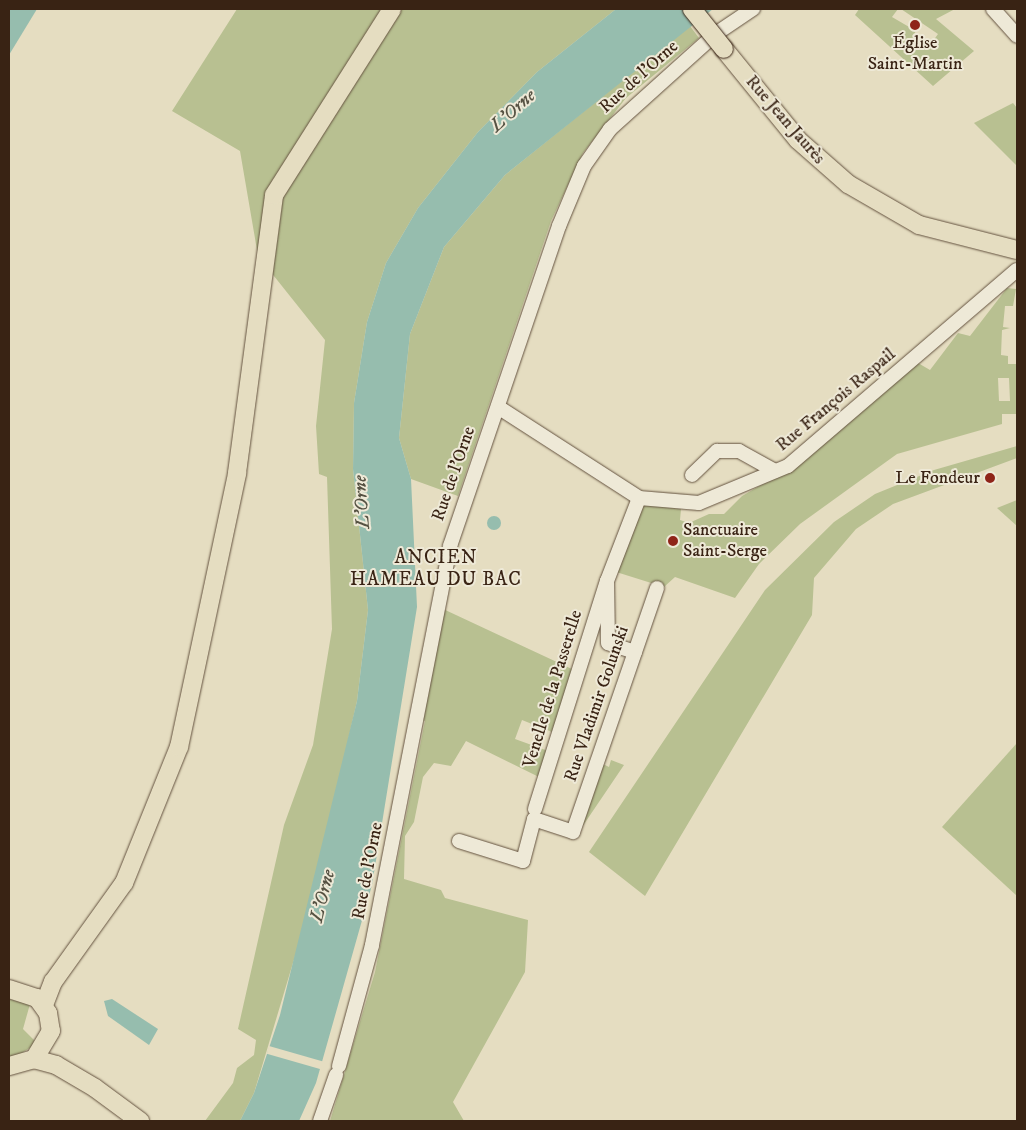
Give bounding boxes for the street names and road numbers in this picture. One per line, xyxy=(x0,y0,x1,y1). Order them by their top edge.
street label: Rue de l'Orne xyxy=(595,36,683,118)
street label: Rue Jean Jaurès xyxy=(741,71,829,169)
street label: Rue François Raspail xyxy=(772,344,900,456)
street label: Rue de l'Orne xyxy=(428,424,480,524)
street label: Venelle de la Passerelle xyxy=(519,607,587,771)
street label: Rue Vladimir Golunski xyxy=(560,623,634,785)
street label: Rue de l'Orne xyxy=(348,821,388,921)

